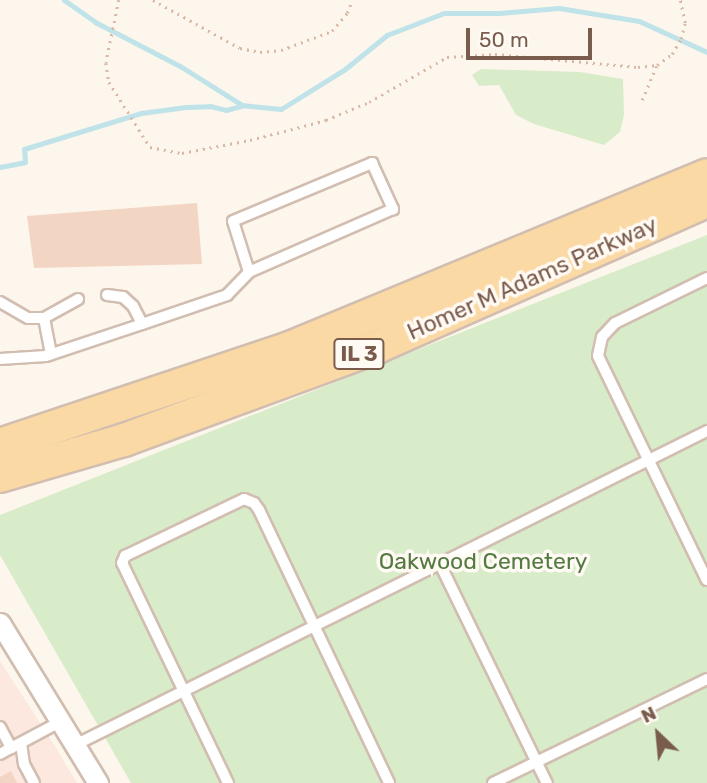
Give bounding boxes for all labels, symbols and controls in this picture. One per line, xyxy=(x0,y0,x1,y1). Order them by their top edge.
scale bar xyxy=(469,14,595,58)
text: 50 m xyxy=(479,27,529,52)
street label: Homer M Adams Parkway xyxy=(402,210,662,346)
road number: IL 3 xyxy=(333,336,385,372)
park label: Oakwood Cemetery xyxy=(379,547,587,575)
north arrow xyxy=(623,699,693,769)
text: N xyxy=(637,701,660,728)

